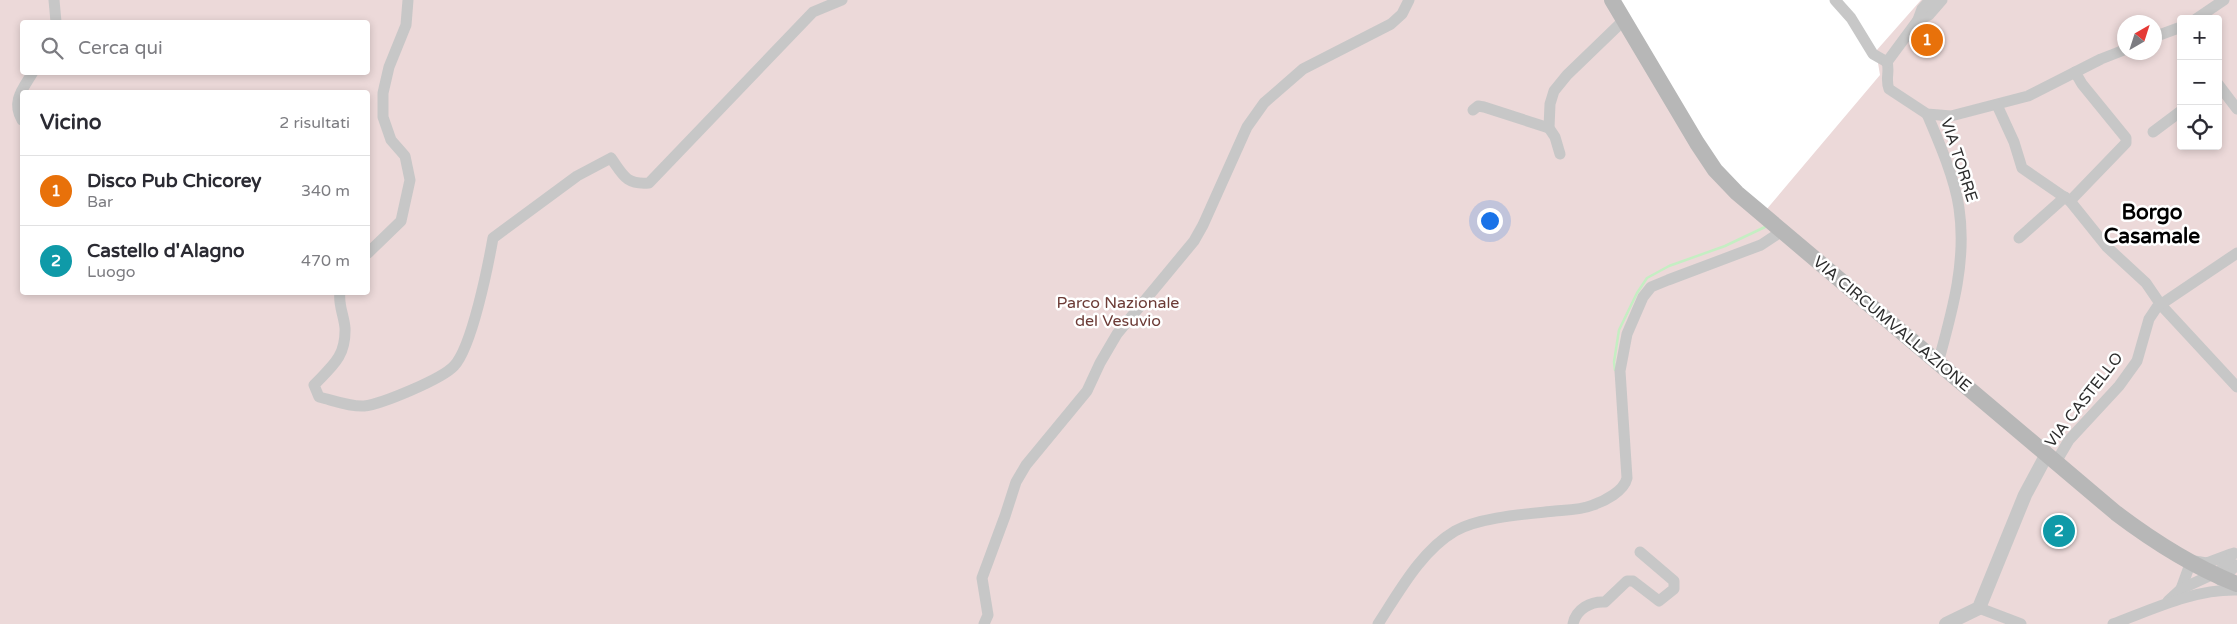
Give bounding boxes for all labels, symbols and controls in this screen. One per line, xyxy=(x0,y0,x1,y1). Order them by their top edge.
north arrow xyxy=(2117,15,2162,60)
map controls xyxy=(2177,15,2222,150)
button: + xyxy=(2177,15,2222,60)
search box xyxy=(20,20,370,75)
pin: 1 xyxy=(1911,21,1943,59)
icon: search xyxy=(38,34,66,62)
text: Cerca qui xyxy=(78,37,163,59)
button: − xyxy=(2177,60,2222,105)
button: locate xyxy=(2177,105,2222,150)
text: Vicino xyxy=(40,110,102,135)
text: 2 risultati xyxy=(279,113,350,133)
street label: VIA TORRE xyxy=(1936,115,1982,205)
text: Disco Pub Chicorey xyxy=(87,170,262,192)
text: 1 xyxy=(51,181,61,201)
text: 340 m xyxy=(301,181,350,201)
text: Bar xyxy=(87,192,113,212)
district label: Borgo Casamale xyxy=(2104,200,2200,249)
your location xyxy=(1477,208,1503,234)
text: Castello d'Alagno xyxy=(87,240,245,262)
text: 2 xyxy=(51,251,61,271)
text: 470 m xyxy=(301,251,350,271)
street label: VIA CIRCUMVALLAZIONE xyxy=(1809,252,1975,396)
text: Luogo xyxy=(87,262,136,282)
park label: Parco Nazionale del Vesuvio xyxy=(1057,293,1179,331)
street label: VIA CASTELLO xyxy=(2041,348,2127,452)
pin: 2 xyxy=(2043,512,2075,550)

